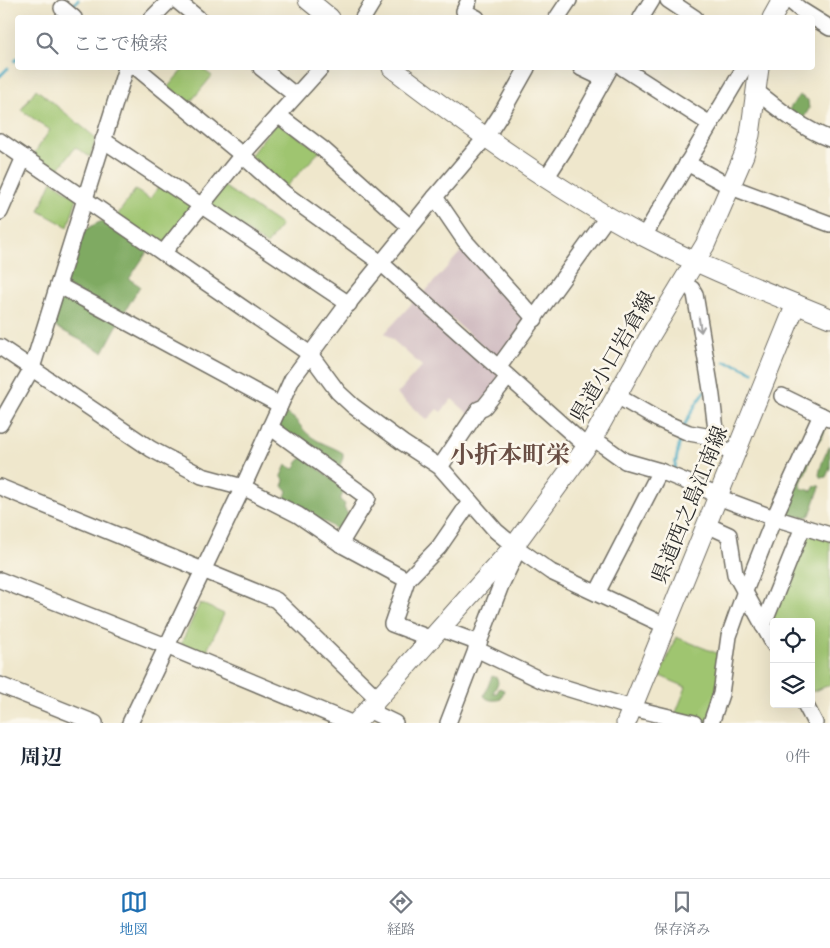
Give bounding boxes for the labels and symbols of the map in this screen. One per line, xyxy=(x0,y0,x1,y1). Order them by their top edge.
street label: 県道小口岩倉線 xyxy=(564,286,662,428)
one-way arrow xyxy=(695,317,705,333)
street label: 県道西之島江南線 xyxy=(645,422,735,588)
district label: 小折本町栄 xyxy=(450,439,570,472)

